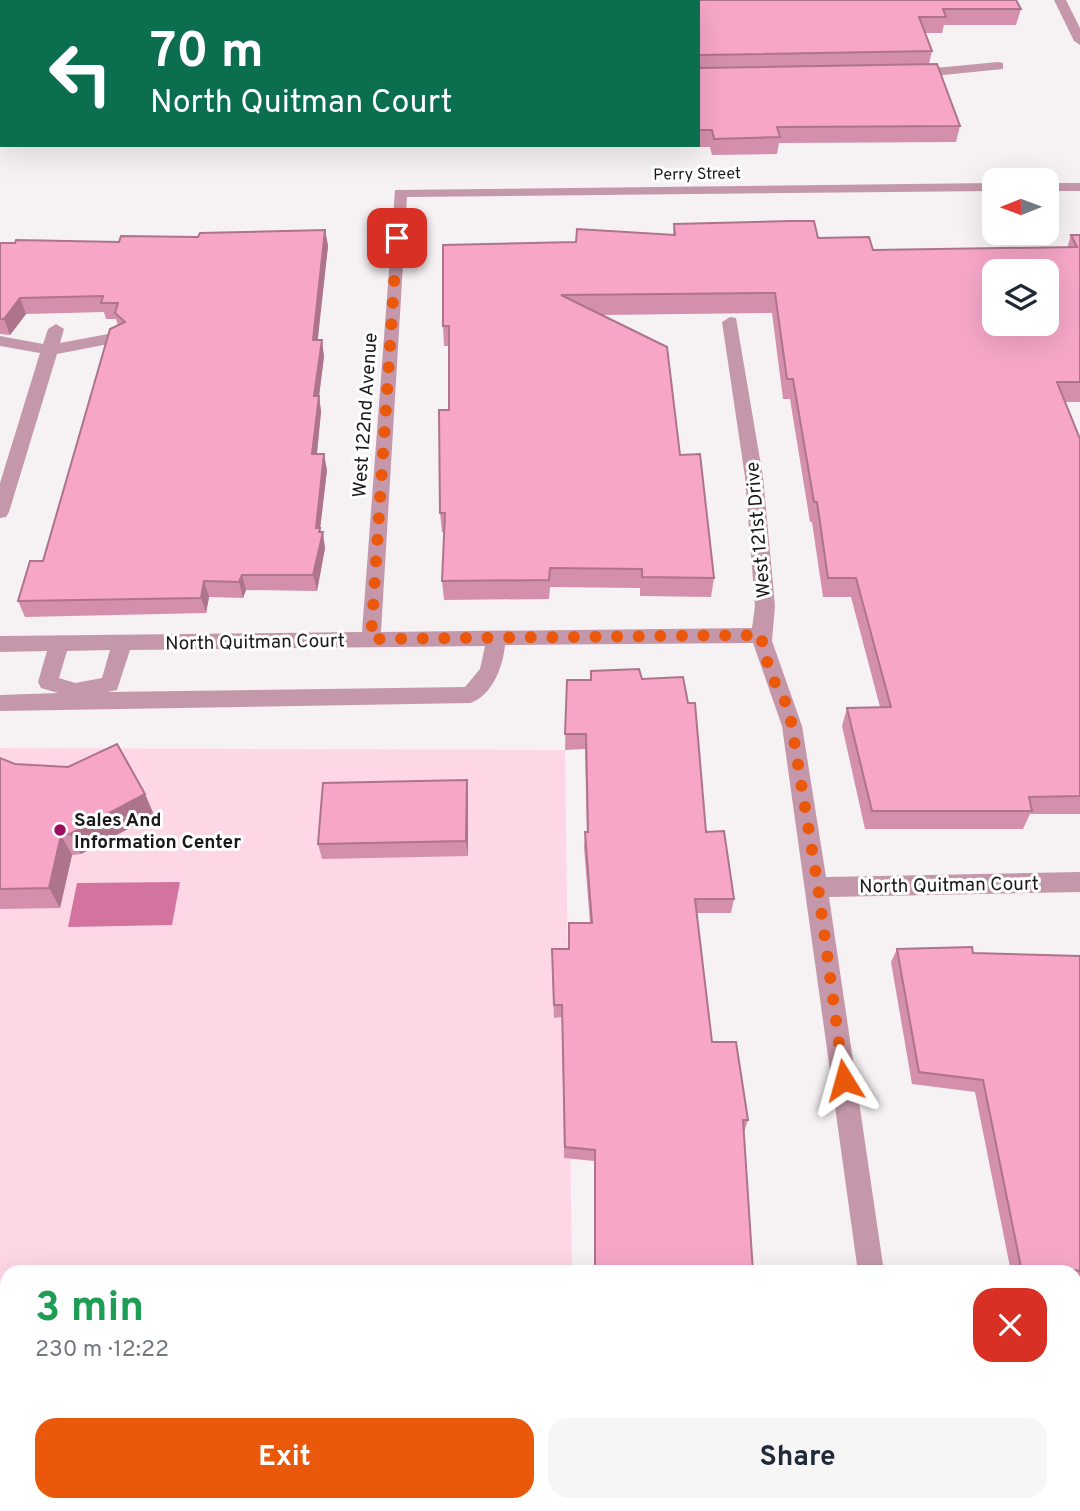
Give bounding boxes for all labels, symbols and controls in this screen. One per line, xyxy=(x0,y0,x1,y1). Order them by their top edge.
text: 70 m xyxy=(150,23,264,85)
icon: left xyxy=(35,28,126,119)
text: North Quitman Court xyxy=(150,84,453,124)
street label: Perry Street xyxy=(653,164,741,186)
north arrow xyxy=(982,168,1059,245)
map controls xyxy=(982,168,1059,336)
pin xyxy=(367,208,427,268)
icon: arrive xyxy=(378,219,416,257)
button: layers xyxy=(982,259,1059,336)
street label: West 122nd Avenue xyxy=(348,332,384,498)
street label: West 121st Drive xyxy=(741,461,777,599)
street label: North Quitman Court xyxy=(165,629,345,657)
place label: Sales And Information Center xyxy=(74,809,241,855)
marker: Sales And Information Center xyxy=(52,822,68,838)
street label: North Quitman Court xyxy=(859,872,1039,900)
position arrow xyxy=(807,1043,881,1117)
text: 3 min xyxy=(35,1283,144,1336)
button: close xyxy=(973,1288,1047,1362)
text: 230 m · 12:22 xyxy=(35,1336,169,1365)
button: Exit xyxy=(35,1418,534,1498)
button: Share xyxy=(548,1418,1047,1498)

